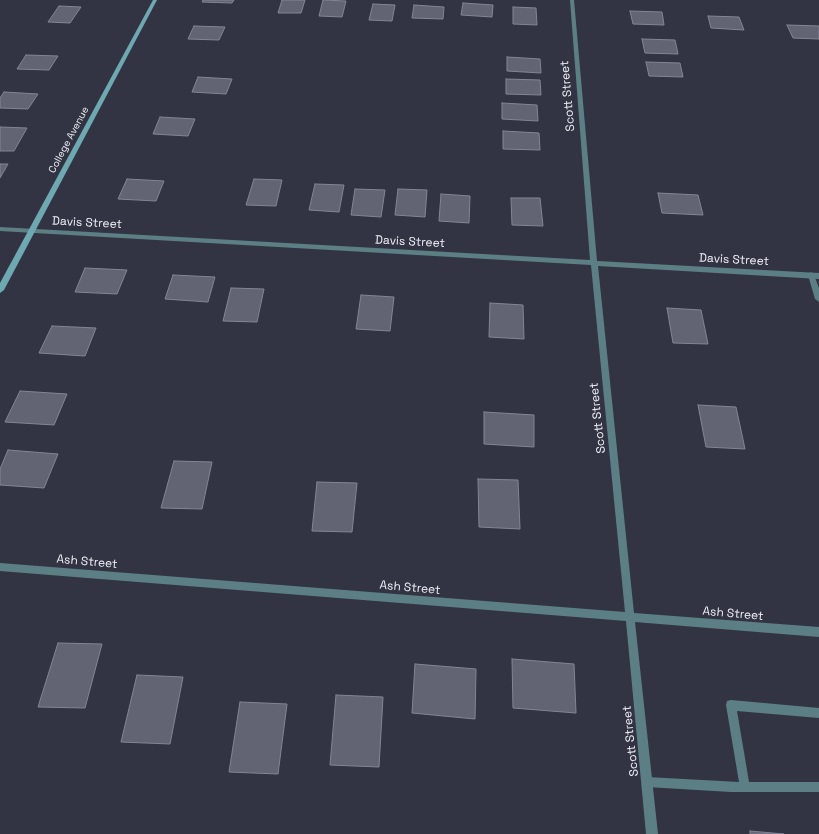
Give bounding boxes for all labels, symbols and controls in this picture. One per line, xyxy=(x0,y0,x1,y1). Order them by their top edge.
street label: Scott Street xyxy=(558,60,578,132)
street label: College Avenue xyxy=(46,105,92,175)
street label: Davis Street xyxy=(52,214,122,232)
street label: Davis Street xyxy=(375,233,445,251)
street label: Davis Street xyxy=(699,251,769,269)
street label: Scott Street xyxy=(587,382,609,454)
street label: Ash Street xyxy=(56,552,118,572)
street label: Ash Street xyxy=(379,578,441,598)
street label: Ash Street xyxy=(702,604,764,624)
street label: Scott Street xyxy=(620,705,642,777)

